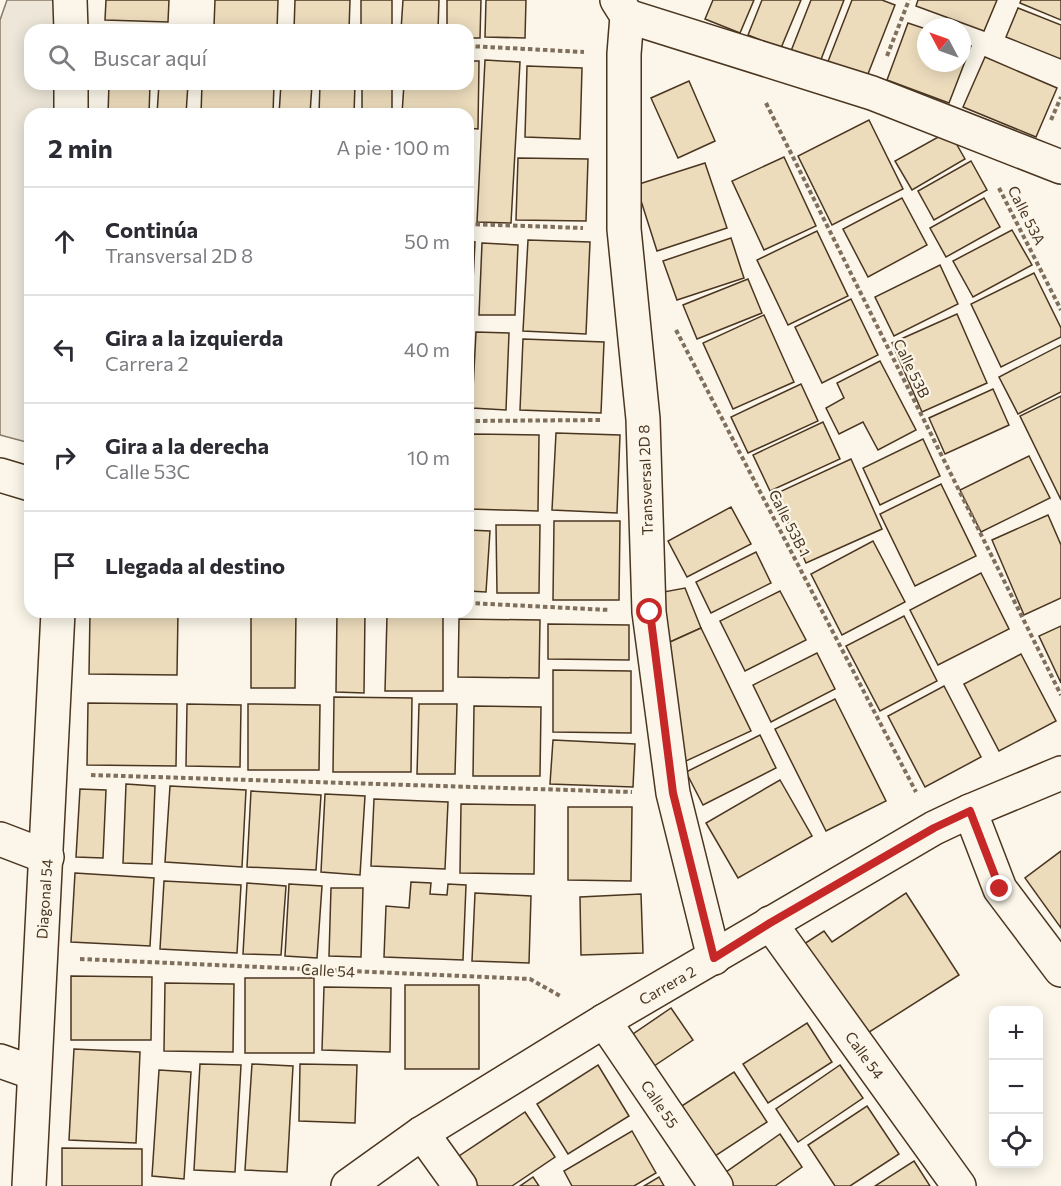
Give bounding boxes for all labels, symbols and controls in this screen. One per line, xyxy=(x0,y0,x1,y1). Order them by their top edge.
north arrow xyxy=(917,18,971,72)
search box xyxy=(24,24,474,90)
icon: search xyxy=(45,41,78,74)
text: Buscar aquí xyxy=(93,44,207,71)
text: 2 min xyxy=(48,132,113,163)
text: A pie · 100 m xyxy=(337,135,450,159)
street label: Calle 53A xyxy=(1005,183,1049,247)
text: Continúa xyxy=(105,216,198,243)
icon: ahead xyxy=(48,225,81,258)
text: 50 m xyxy=(404,229,450,253)
text: Transversal 2D 8 xyxy=(105,243,253,267)
text: Gira a la izquierda xyxy=(105,324,283,351)
icon: left xyxy=(48,333,81,366)
street label: Calle 53B xyxy=(890,336,934,401)
text: 40 m xyxy=(404,337,450,361)
text: Carrera 2 xyxy=(105,351,189,375)
street label: Transversal 2D 8 xyxy=(634,424,656,536)
text: Gira a la derecha xyxy=(105,432,269,459)
icon: right xyxy=(48,441,81,474)
text: 10 m xyxy=(407,445,450,469)
text: Calle 53C xyxy=(105,459,190,483)
street label: Calle 53B 1 xyxy=(765,487,815,559)
icon: arrive xyxy=(48,549,81,582)
text: Llegada al destino xyxy=(105,552,285,579)
route start xyxy=(636,598,662,624)
street label: Diagonal 54 xyxy=(32,858,56,940)
route end xyxy=(986,875,1012,901)
street label: Calle 54 xyxy=(300,960,356,980)
street label: Carrera 2 xyxy=(635,962,699,1008)
map controls xyxy=(989,1006,1043,1168)
button: + xyxy=(989,1006,1043,1060)
street label: Calle 54 xyxy=(842,1028,888,1082)
button: − xyxy=(989,1060,1043,1114)
street label: Calle 55 xyxy=(638,1077,682,1131)
button: locate xyxy=(989,1114,1043,1168)

